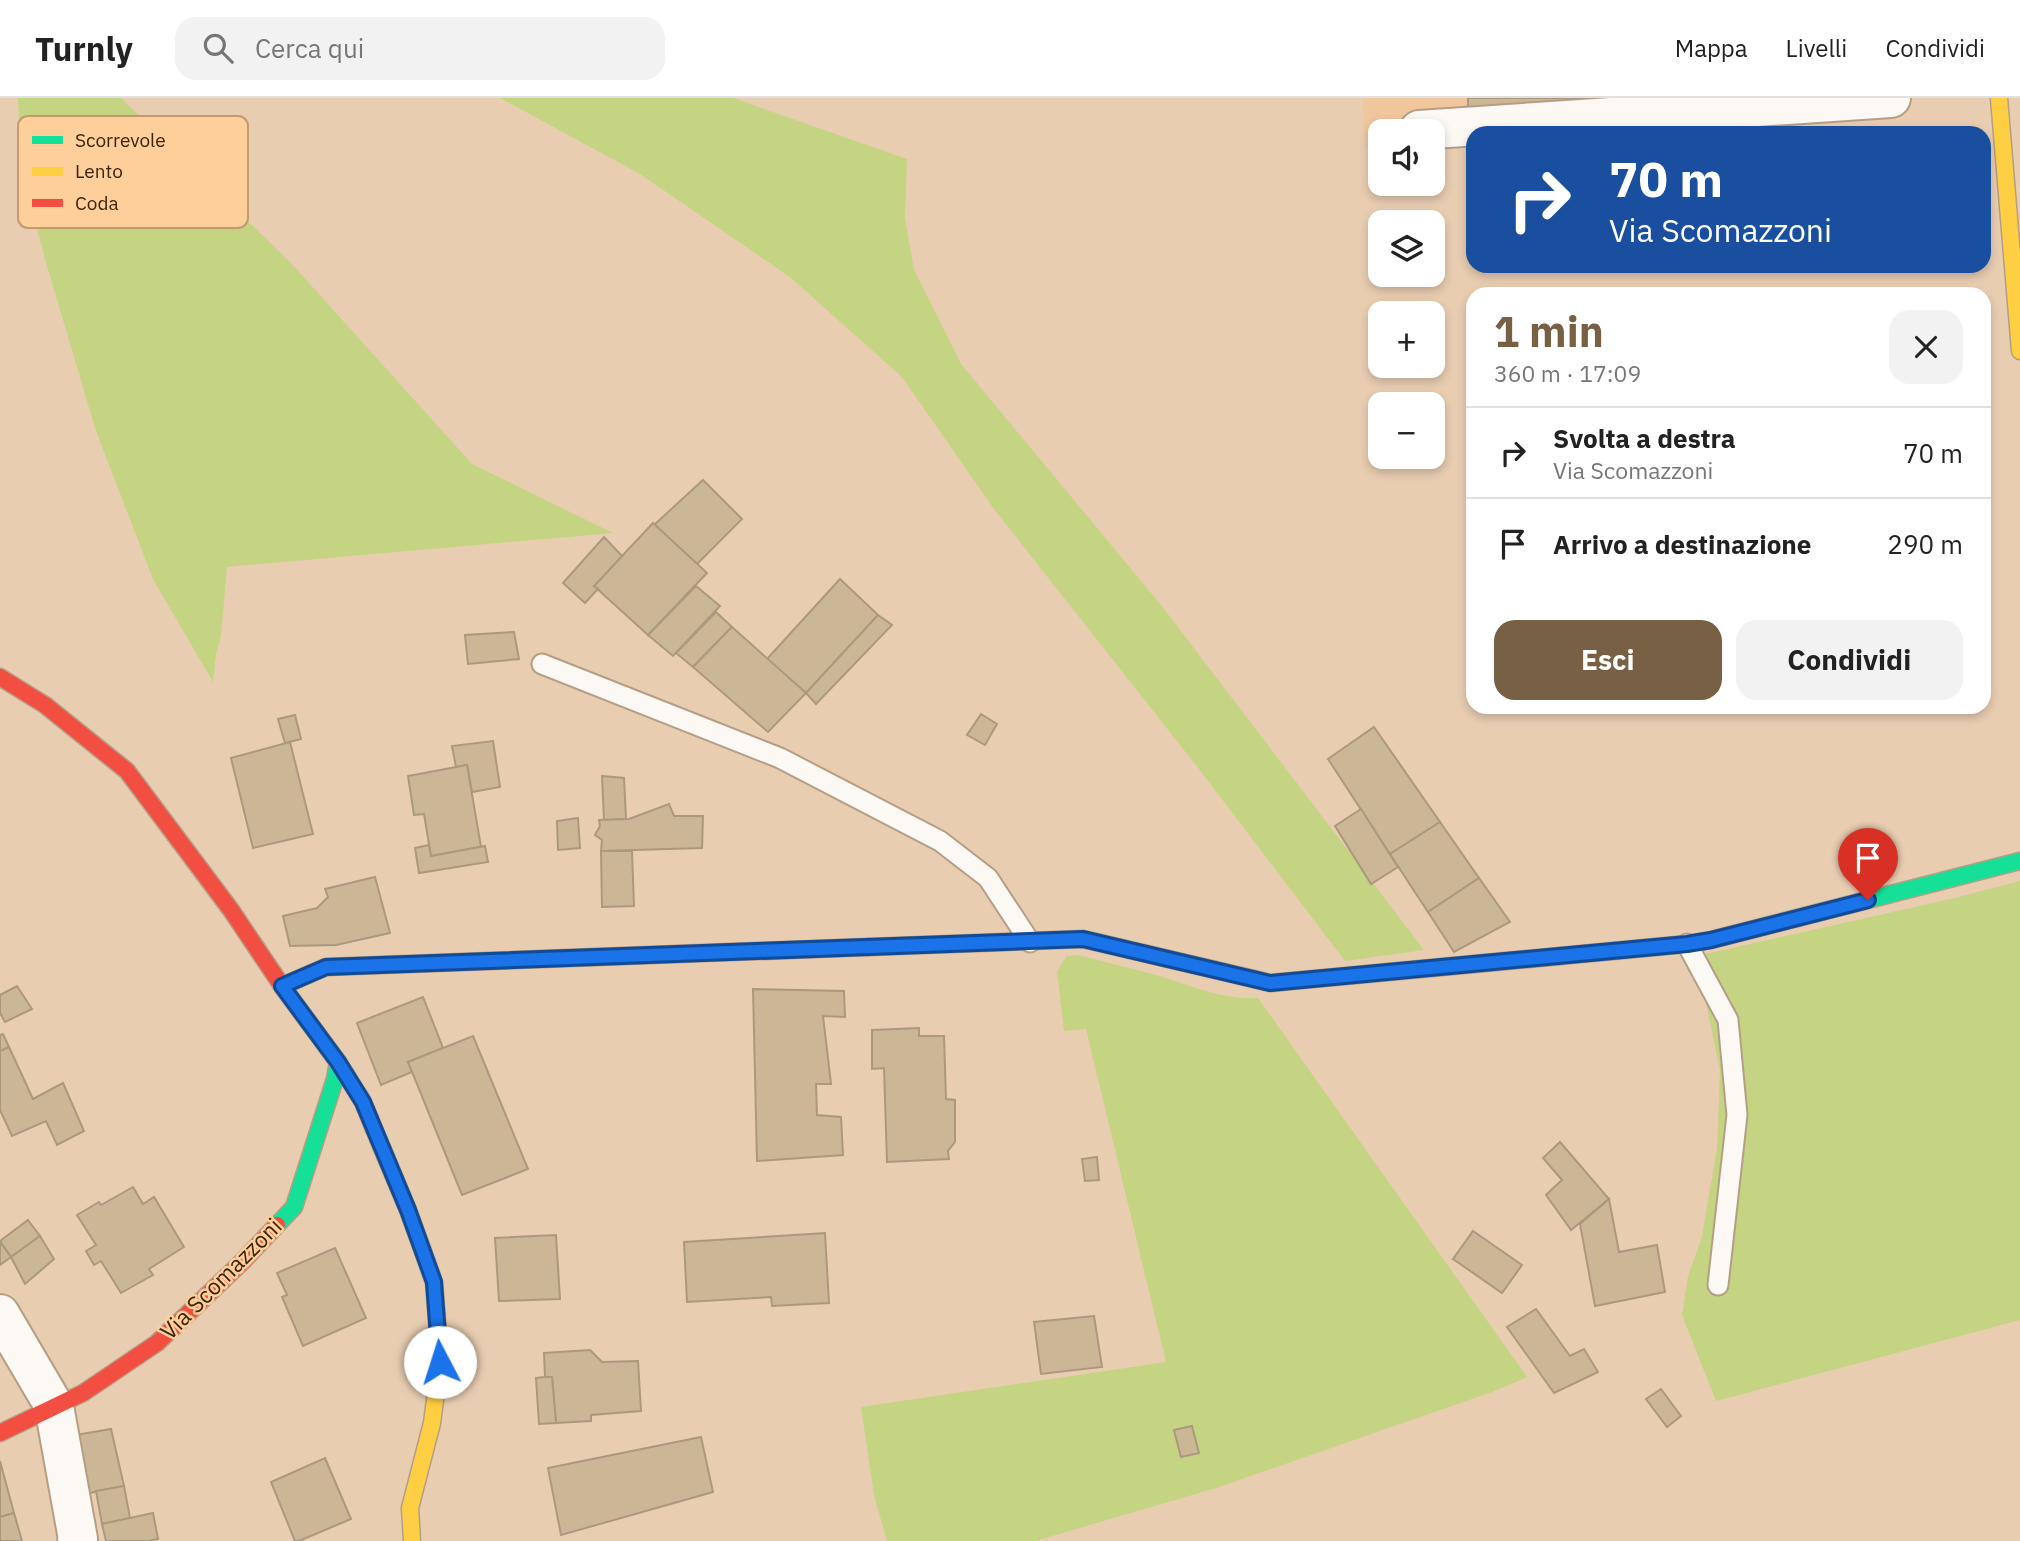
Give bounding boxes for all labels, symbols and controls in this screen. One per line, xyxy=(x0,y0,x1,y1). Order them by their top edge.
search box xyxy=(175,17,665,80)
text: Turnly xyxy=(35,27,133,70)
icon: search xyxy=(199,29,237,67)
text: Cerca qui xyxy=(255,31,364,65)
text: Mappa xyxy=(1675,32,1748,64)
text: Livelli xyxy=(1786,32,1847,64)
text: Condividi xyxy=(1885,32,1985,64)
legend xyxy=(18,116,248,228)
map controls xyxy=(1368,119,1445,469)
button: sound xyxy=(1368,119,1445,196)
text: Scorrevole xyxy=(75,128,166,152)
text: 70 m xyxy=(1609,147,1723,210)
icon: right xyxy=(1494,154,1585,245)
text: Lento xyxy=(75,159,123,183)
text: Coda xyxy=(75,191,119,215)
text: Via Scomazzoni xyxy=(1609,209,1832,251)
button: layers xyxy=(1368,210,1445,287)
button: + xyxy=(1368,301,1445,378)
text: 1 min xyxy=(1494,304,1604,359)
button: close xyxy=(1889,310,1963,384)
text: 360 m · 17:09 xyxy=(1494,358,1641,388)
button: − xyxy=(1368,392,1445,469)
text: Svolta a destra xyxy=(1553,421,1735,455)
icon: right xyxy=(1494,434,1532,472)
text: 70 m xyxy=(1903,436,1963,470)
text: Via Scomazzoni xyxy=(1553,455,1713,485)
icon: arrive xyxy=(1494,525,1532,563)
text: Arrivo a destinazione xyxy=(1553,527,1811,561)
text: 290 m xyxy=(1887,527,1963,561)
button: Esci xyxy=(1494,620,1722,700)
button: Condividi xyxy=(1736,620,1963,700)
pin xyxy=(1838,828,1898,900)
icon: arrive xyxy=(1849,839,1887,877)
street label: Via Scomazzoni xyxy=(153,1211,288,1346)
position arrow xyxy=(403,1325,477,1399)

